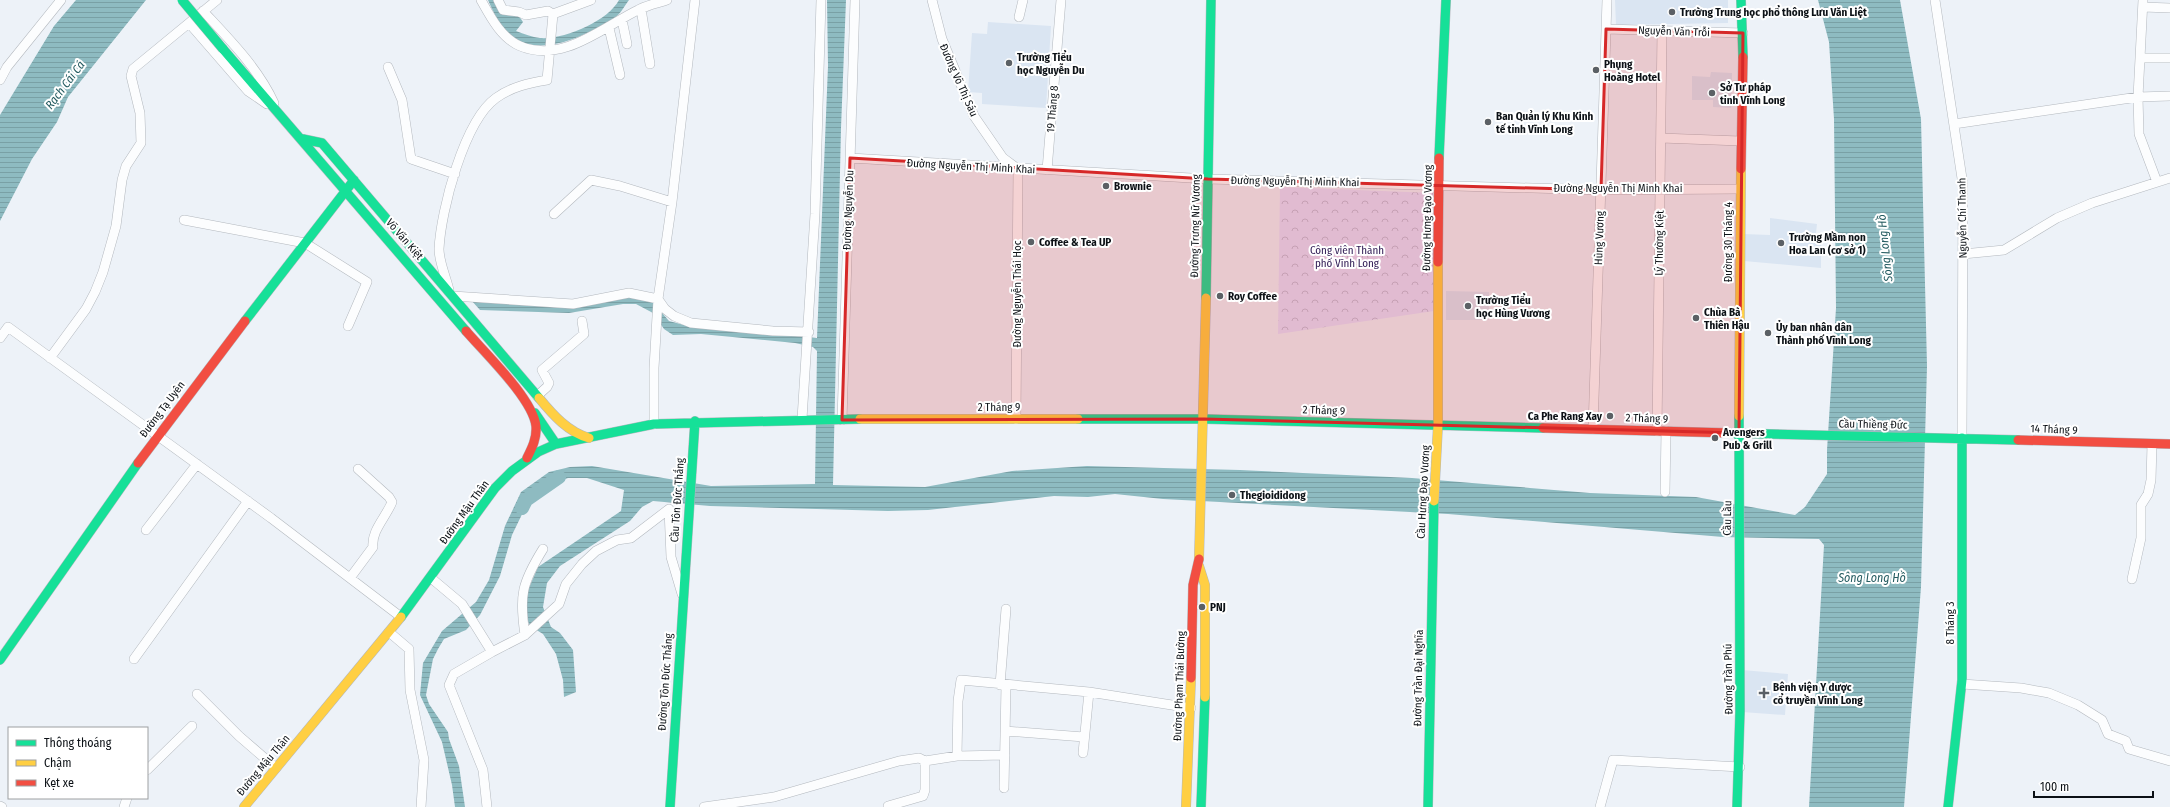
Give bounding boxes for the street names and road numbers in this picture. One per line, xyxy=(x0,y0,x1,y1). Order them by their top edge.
street label: Nguyễn Văn Trỗi xyxy=(1638,24,1710,39)
street label: Đường Võ Thị Sáu xyxy=(937,42,980,119)
street label: 19 Tháng 8 xyxy=(1044,84,1061,133)
street label: Đường Nguyễn Thị Minh Khai xyxy=(906,157,1036,176)
street label: Đường Hưng Đạo Vương xyxy=(1420,164,1435,271)
street label: Đường Nguyễn Du xyxy=(841,170,856,250)
street label: Đường Trưng Nữ Vương xyxy=(1188,173,1203,278)
street label: Đường Nguyễn Thị Minh Khai xyxy=(1230,174,1360,189)
street label: Nguyễn Chí Thanh xyxy=(1955,178,1970,258)
street label: Đường Nguyễn Thị Minh Khai xyxy=(1554,182,1683,195)
street label: Đường 30 Tháng 4 xyxy=(1722,201,1735,282)
street label: Hùng Vương xyxy=(1592,210,1607,265)
street label: Lý Thường Kiệt xyxy=(1652,210,1667,276)
street label: Võ Văn Kiệt xyxy=(383,216,426,263)
street label: Đường Nguyễn Thái Học xyxy=(1011,240,1024,347)
street label: Đường Tạ Uyên xyxy=(137,379,188,440)
street label: 2 Tháng 9 xyxy=(978,401,1020,414)
street label: 2 Tháng 9 xyxy=(1302,403,1346,418)
street label: 2 Tháng 9 xyxy=(1625,411,1669,426)
street label: Cầu Thiềng Đức xyxy=(1838,417,1908,432)
street label: 14 Tháng 9 xyxy=(2030,422,2078,437)
street label: Cầu Hưng Đạo Vương xyxy=(1415,444,1432,539)
street label: Cầu Tôn Đức Thắng xyxy=(667,456,687,543)
street label: Đường Mậu Thân xyxy=(437,478,492,547)
street label: Cầu Lầu xyxy=(1721,500,1734,536)
street label: 8 Tháng 3 xyxy=(1944,602,1957,644)
street label: Đường Trần Đại Nghĩa xyxy=(1411,629,1426,727)
street label: Đường Phạm Thái Bường xyxy=(1171,630,1188,741)
street label: Đường Tôn Đức Thắng xyxy=(655,632,675,731)
street label: Đường Trần Phú xyxy=(1721,643,1736,715)
street label: Đường Mậu Thân xyxy=(234,732,293,798)

